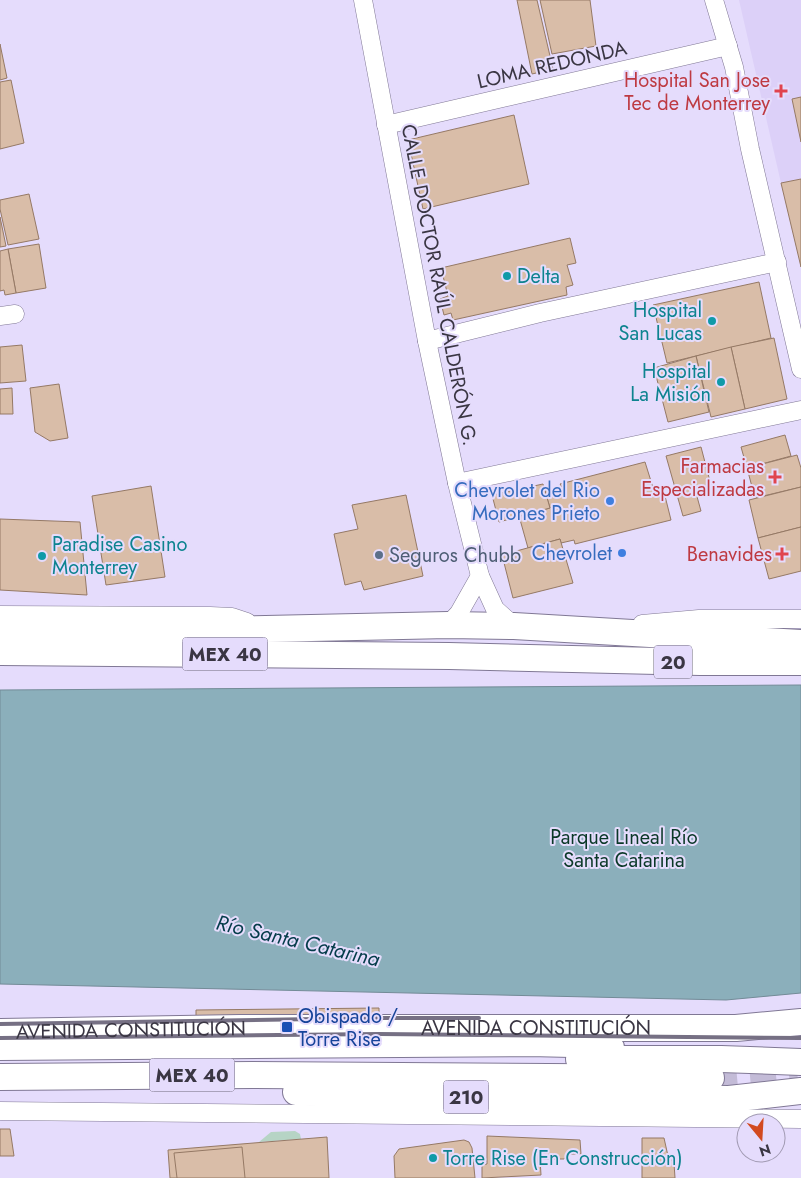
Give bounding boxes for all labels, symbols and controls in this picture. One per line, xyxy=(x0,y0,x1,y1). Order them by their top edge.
street label: LOMA REDONDA xyxy=(474,33,631,96)
place label: Hospital San Jose Tec de Monterrey xyxy=(624,66,770,118)
marker: Hospital San Jose Tec de Monterrey xyxy=(774,84,788,98)
street label: CALLE DOCTOR RAÚL CALDERÓN G. xyxy=(394,122,484,448)
place label: Delta xyxy=(517,262,560,291)
marker: Delta xyxy=(501,270,513,282)
place label: Hospital San Lucas xyxy=(619,296,702,348)
marker: Hospital San Lucas xyxy=(706,315,718,327)
place label: Hospital La Misión xyxy=(630,357,711,409)
marker: Hospital La Misión xyxy=(715,376,727,388)
place label: Farmacias Especializadas xyxy=(641,452,764,504)
marker: Farmacias Especializadas xyxy=(768,470,782,484)
place label: Chevrolet del Rio Morones Prieto xyxy=(454,476,600,528)
marker: Chevrolet del Rio Morones Prieto xyxy=(604,495,616,507)
place label: Paradise Casino Monterrey xyxy=(52,530,187,582)
place label: Chevrolet xyxy=(532,539,612,568)
place label: Benavides xyxy=(687,540,772,569)
place label: Seguros Chubb xyxy=(389,541,521,570)
marker: Chevrolet xyxy=(616,547,628,559)
marker: Benavides xyxy=(776,548,788,560)
marker: Seguros Chubb xyxy=(373,549,385,561)
marker: Paradise Casino Monterrey xyxy=(36,550,48,562)
road number: MEX 40 xyxy=(182,638,268,671)
road number: 20 xyxy=(654,646,692,679)
park label: Parque Lineal Río Santa Catarina xyxy=(550,823,698,875)
water label: Río Santa Catarina xyxy=(213,908,383,974)
place label: Obispado / Torre Rise xyxy=(298,1002,398,1054)
street label: AVENIDA CONSTITUCIÓN xyxy=(16,1013,246,1046)
street label: AVENIDA CONSTITUCIÓN xyxy=(421,1014,651,1043)
marker: Obispado / Torre Rise xyxy=(280,1020,294,1034)
road number: MEX 40 xyxy=(150,1058,234,1092)
road number: 210 xyxy=(444,1080,488,1114)
north arrow xyxy=(736,1113,786,1163)
text: N xyxy=(757,1139,773,1162)
place label: Torre Rise (En Construcción) xyxy=(443,1144,683,1173)
marker: Torre Rise (En Construcción) xyxy=(427,1152,439,1164)

